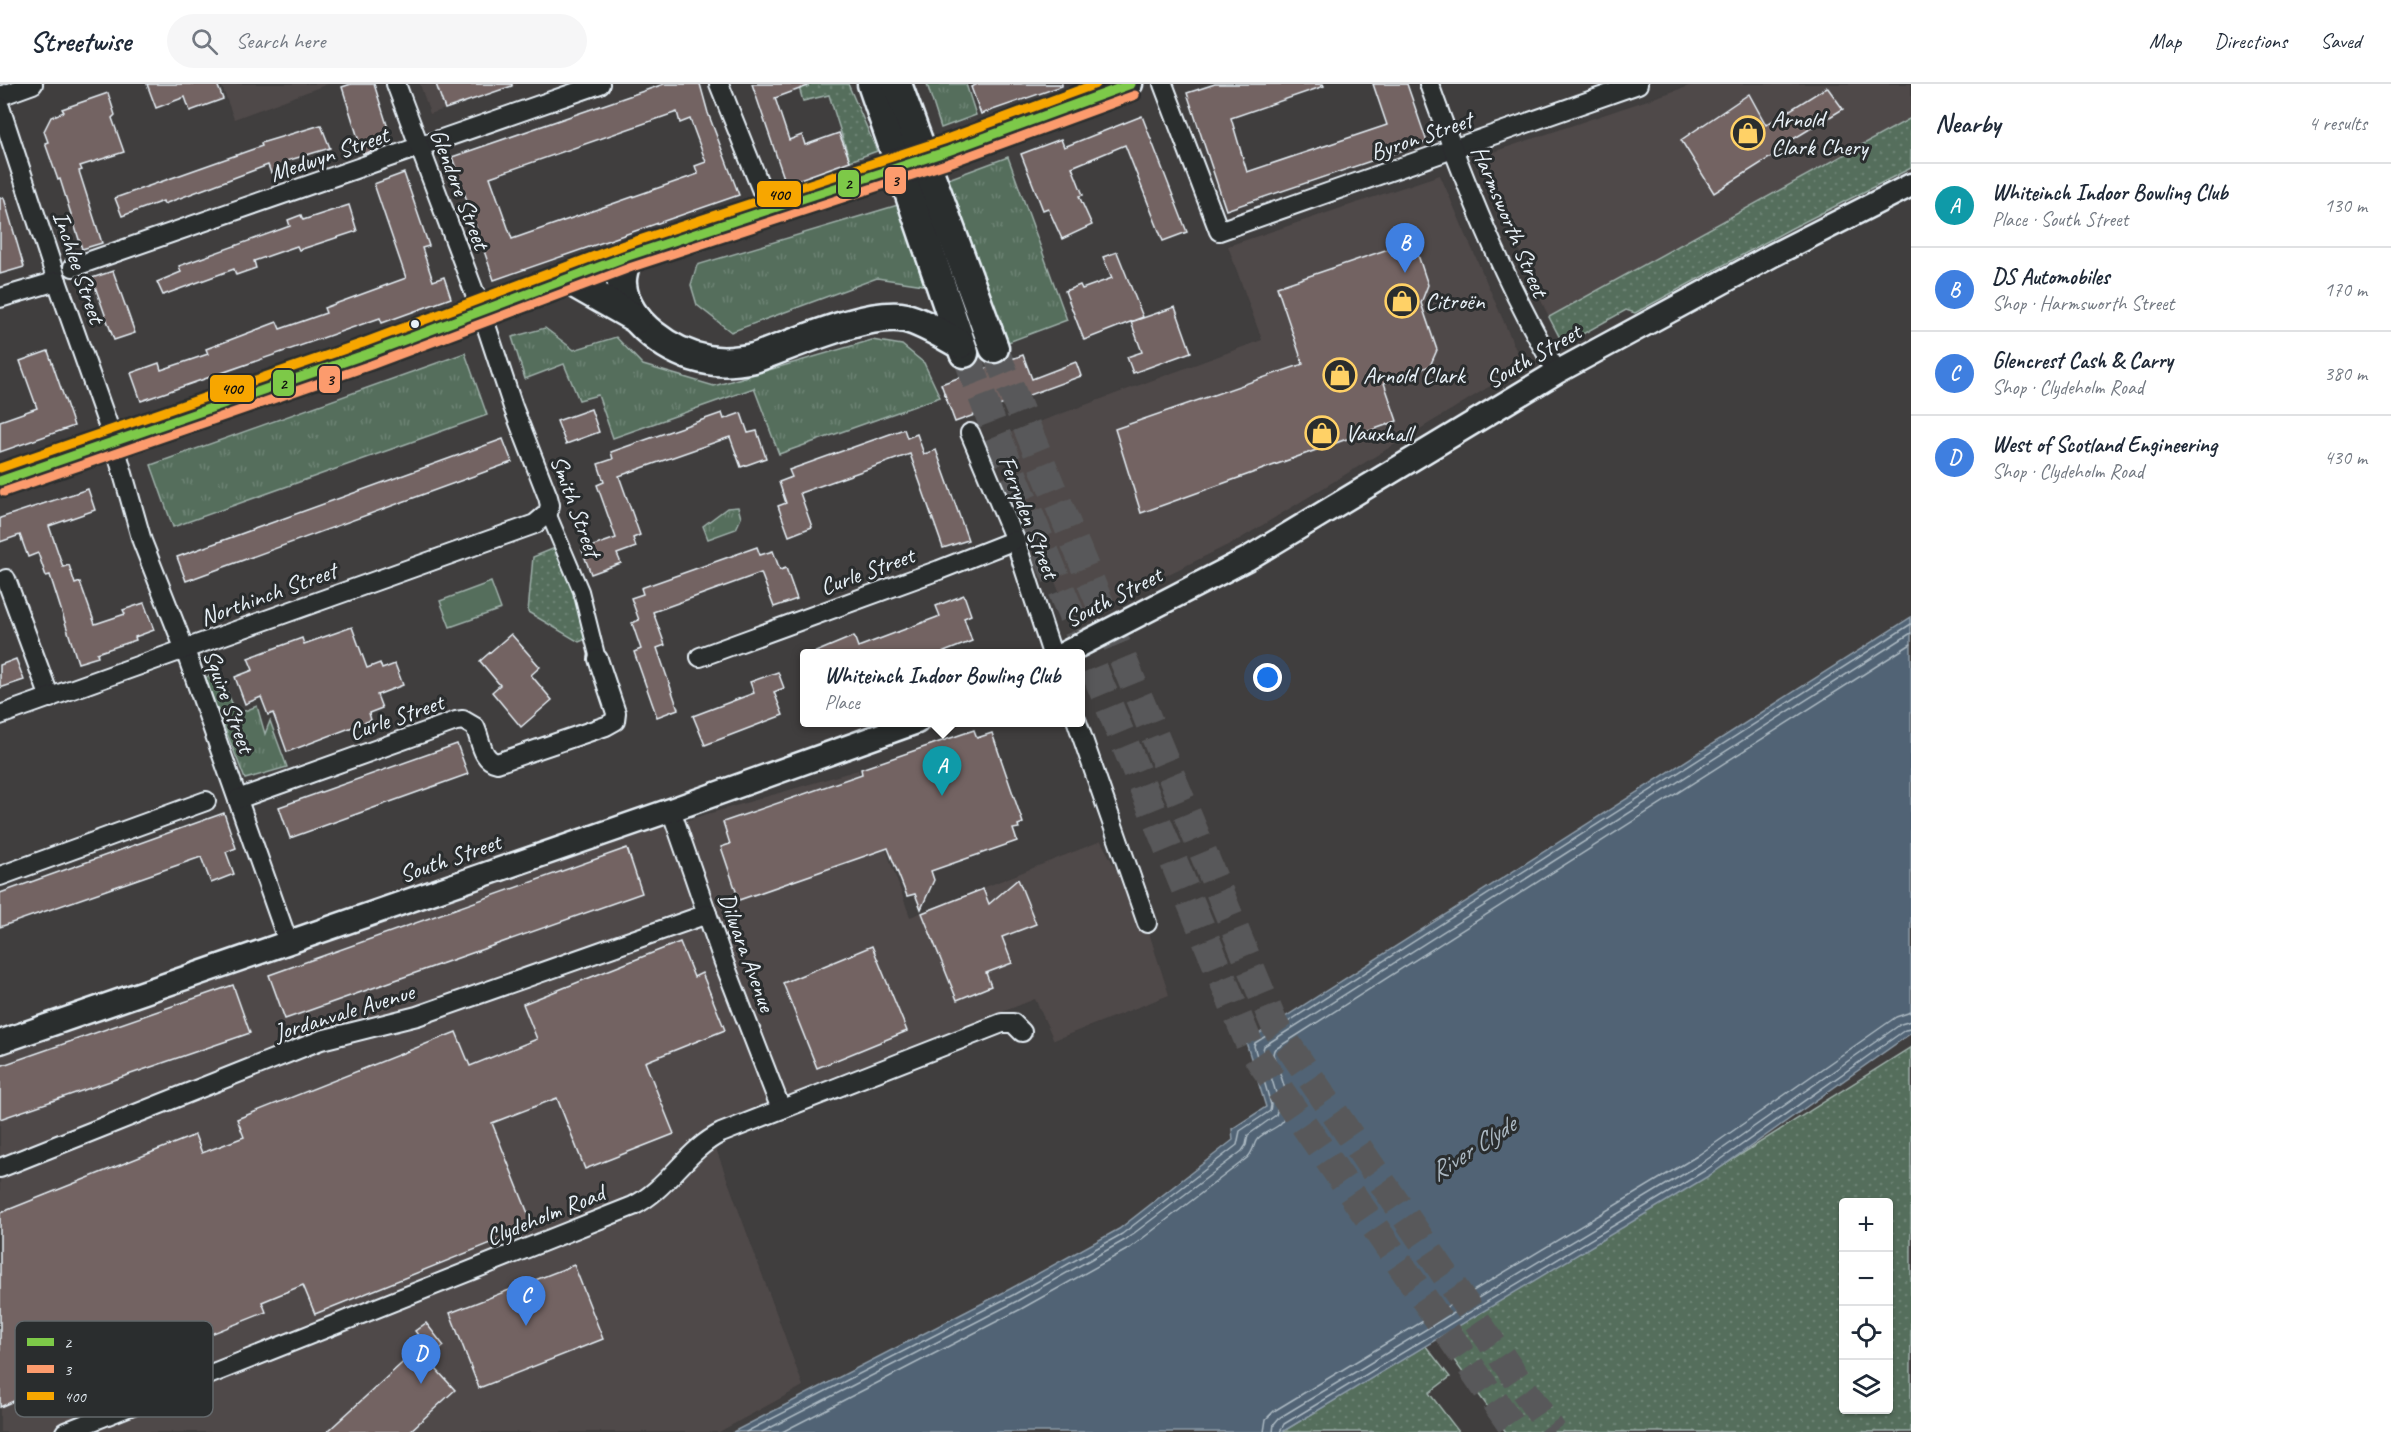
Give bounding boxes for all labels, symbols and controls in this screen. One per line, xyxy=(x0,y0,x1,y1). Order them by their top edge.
search box xyxy=(167,14,587,68)
text: Streetwise xyxy=(30,24,131,59)
icon: search xyxy=(188,25,221,58)
text: Search here xyxy=(236,27,325,55)
text: Map xyxy=(2149,28,2181,54)
text: Directions xyxy=(2214,28,2287,54)
text: Saved xyxy=(2320,28,2361,54)
street label: Byron Street xyxy=(1366,104,1479,167)
place label: Arnold Clark Chery xyxy=(1771,104,1869,162)
text: Nearby xyxy=(1935,107,2000,140)
text: 4 results xyxy=(2308,111,2367,136)
shop icon: Arnold Clark Chery xyxy=(1730,115,1766,151)
street label: Medwyn Street xyxy=(266,119,394,188)
street label: Glendore Street xyxy=(423,125,497,255)
street label: Harmsworth Street xyxy=(1465,141,1556,303)
line badge: 3 xyxy=(884,166,907,195)
line badge: 2 xyxy=(837,169,860,198)
text: 3 xyxy=(891,171,900,191)
text: 2 xyxy=(844,174,853,194)
text: Whiteinch Indoor Bowling Club xyxy=(1992,179,2228,207)
line badge: 400 xyxy=(756,180,802,208)
text: 400 xyxy=(768,185,792,205)
text: A xyxy=(1949,193,1960,218)
text: 130 m xyxy=(2324,193,2367,218)
street label: Inchlee Street xyxy=(46,207,113,329)
text: Place · South Street xyxy=(1992,207,2128,232)
pin: B xyxy=(1386,224,1424,273)
text: DS Automobiles xyxy=(1992,263,2110,291)
text: B xyxy=(1949,277,1960,302)
text: 170 m xyxy=(2324,277,2367,302)
shop icon: Citroën xyxy=(1384,283,1420,319)
place label: Citroën xyxy=(1425,286,1486,316)
text: Shop · Harmsworth Street xyxy=(1992,291,2174,316)
street label: South Street xyxy=(1480,316,1588,395)
unlabelled marker xyxy=(409,318,421,330)
text: Glencrest Cash & Carry xyxy=(1992,347,2173,375)
shop icon: Arnold Clark xyxy=(1322,357,1358,393)
place label: Arnold Clark xyxy=(1363,360,1467,390)
text: C xyxy=(1950,361,1959,386)
text: 380 m xyxy=(2324,361,2367,386)
line badge: 3 xyxy=(318,365,341,394)
line badge: 2 xyxy=(272,369,295,397)
text: 3 xyxy=(326,370,335,390)
line badge: 400 xyxy=(209,374,255,403)
text: 2 xyxy=(279,374,288,394)
text: Shop · Clydeholm Road xyxy=(1992,375,2144,400)
text: 400 xyxy=(221,379,245,399)
shop icon: Vauxhall xyxy=(1304,415,1340,451)
place label: Vauxhall xyxy=(1345,418,1416,448)
text: West of Scotland Engineering xyxy=(1992,431,2217,459)
text: D xyxy=(1949,445,1960,470)
text: 430 m xyxy=(2324,445,2367,470)
street label: Smith Street xyxy=(544,451,609,564)
street label: Ferryden Street xyxy=(992,451,1067,585)
text: Shop · Clydeholm Road xyxy=(1992,459,2144,484)
street label: Curle Street xyxy=(816,539,920,602)
street label: Northinch Street xyxy=(196,554,343,633)
street label: South Street xyxy=(1059,559,1169,634)
street label: Squire Street xyxy=(197,645,262,759)
popup xyxy=(800,649,1085,727)
text: Whiteinch Indoor Bowling Club xyxy=(825,662,1060,690)
your location xyxy=(1253,663,1282,692)
street label: Curle Street xyxy=(345,686,449,747)
text: Place xyxy=(825,690,860,715)
pin: A xyxy=(922,746,962,796)
street label: South Street xyxy=(395,826,507,889)
street label: Dilwara Avenue xyxy=(712,888,783,1018)
street label: Jordanvale Avenue xyxy=(269,976,420,1048)
water label: River Clyde xyxy=(1423,1106,1525,1188)
street label: Clydeholm Road xyxy=(481,1176,612,1252)
map controls xyxy=(1839,1198,1893,1414)
button: + xyxy=(1839,1198,1893,1252)
button: − xyxy=(1839,1252,1893,1306)
pin: C xyxy=(506,1276,546,1326)
button: locate xyxy=(1839,1306,1893,1360)
legend xyxy=(15,1321,213,1417)
text: 2 xyxy=(64,1333,73,1353)
pin: D xyxy=(402,1334,440,1384)
text: 3 xyxy=(64,1360,73,1380)
button: layers xyxy=(1839,1360,1893,1414)
text: 400 xyxy=(64,1387,87,1407)

